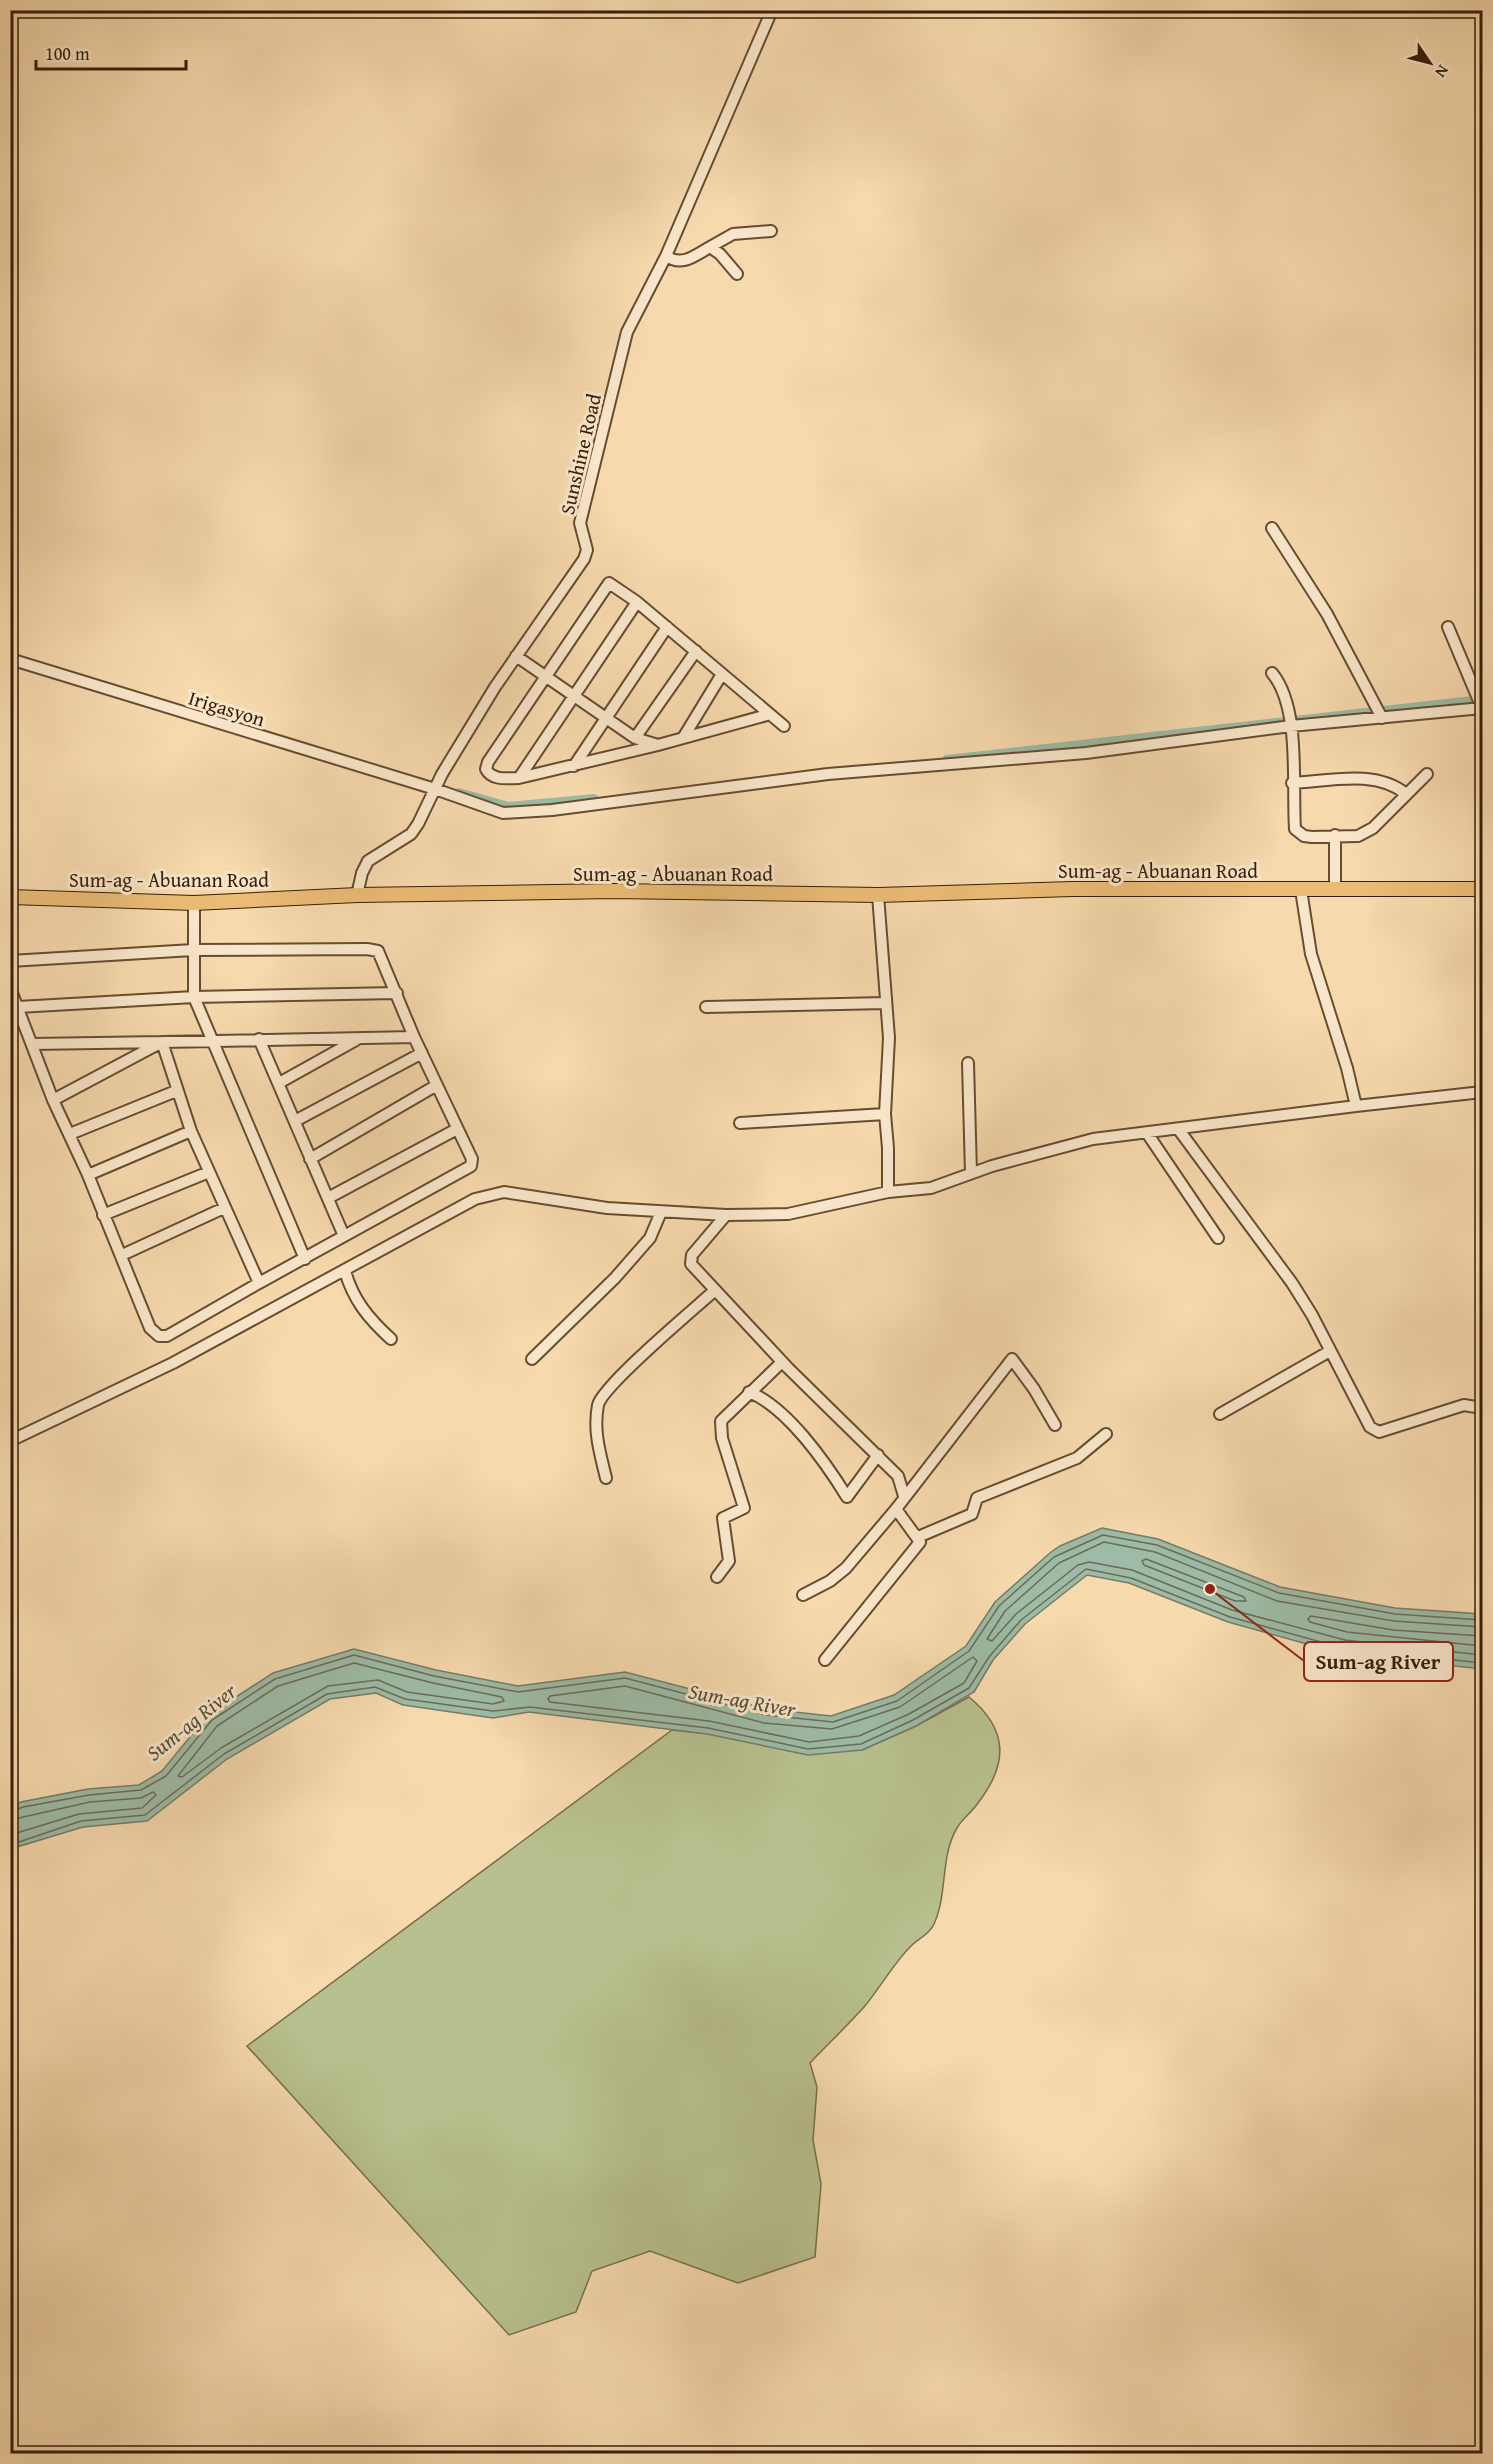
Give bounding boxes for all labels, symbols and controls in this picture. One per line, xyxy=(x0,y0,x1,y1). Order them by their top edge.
scale bar xyxy=(36,33,186,71)
north arrow xyxy=(1400,33,1460,93)
text: 100 m xyxy=(45,40,90,67)
text: N xyxy=(1429,60,1455,83)
street label: Sunshine Road xyxy=(552,390,608,517)
street label: Irigasyon xyxy=(185,683,269,733)
street label: Sum-ag - Abuanan Road xyxy=(1058,856,1258,885)
street label: Sum-ag - Abuanan Road xyxy=(573,859,773,888)
street label: Sum-ag - Abuanan Road xyxy=(69,865,269,894)
callout: Sum-ag River xyxy=(1304,1642,1453,1681)
text: Sum-ag River xyxy=(1316,1646,1441,1677)
water label: Sum-ag River xyxy=(139,1675,244,1768)
water label: Sum-ag River xyxy=(686,1675,799,1725)

